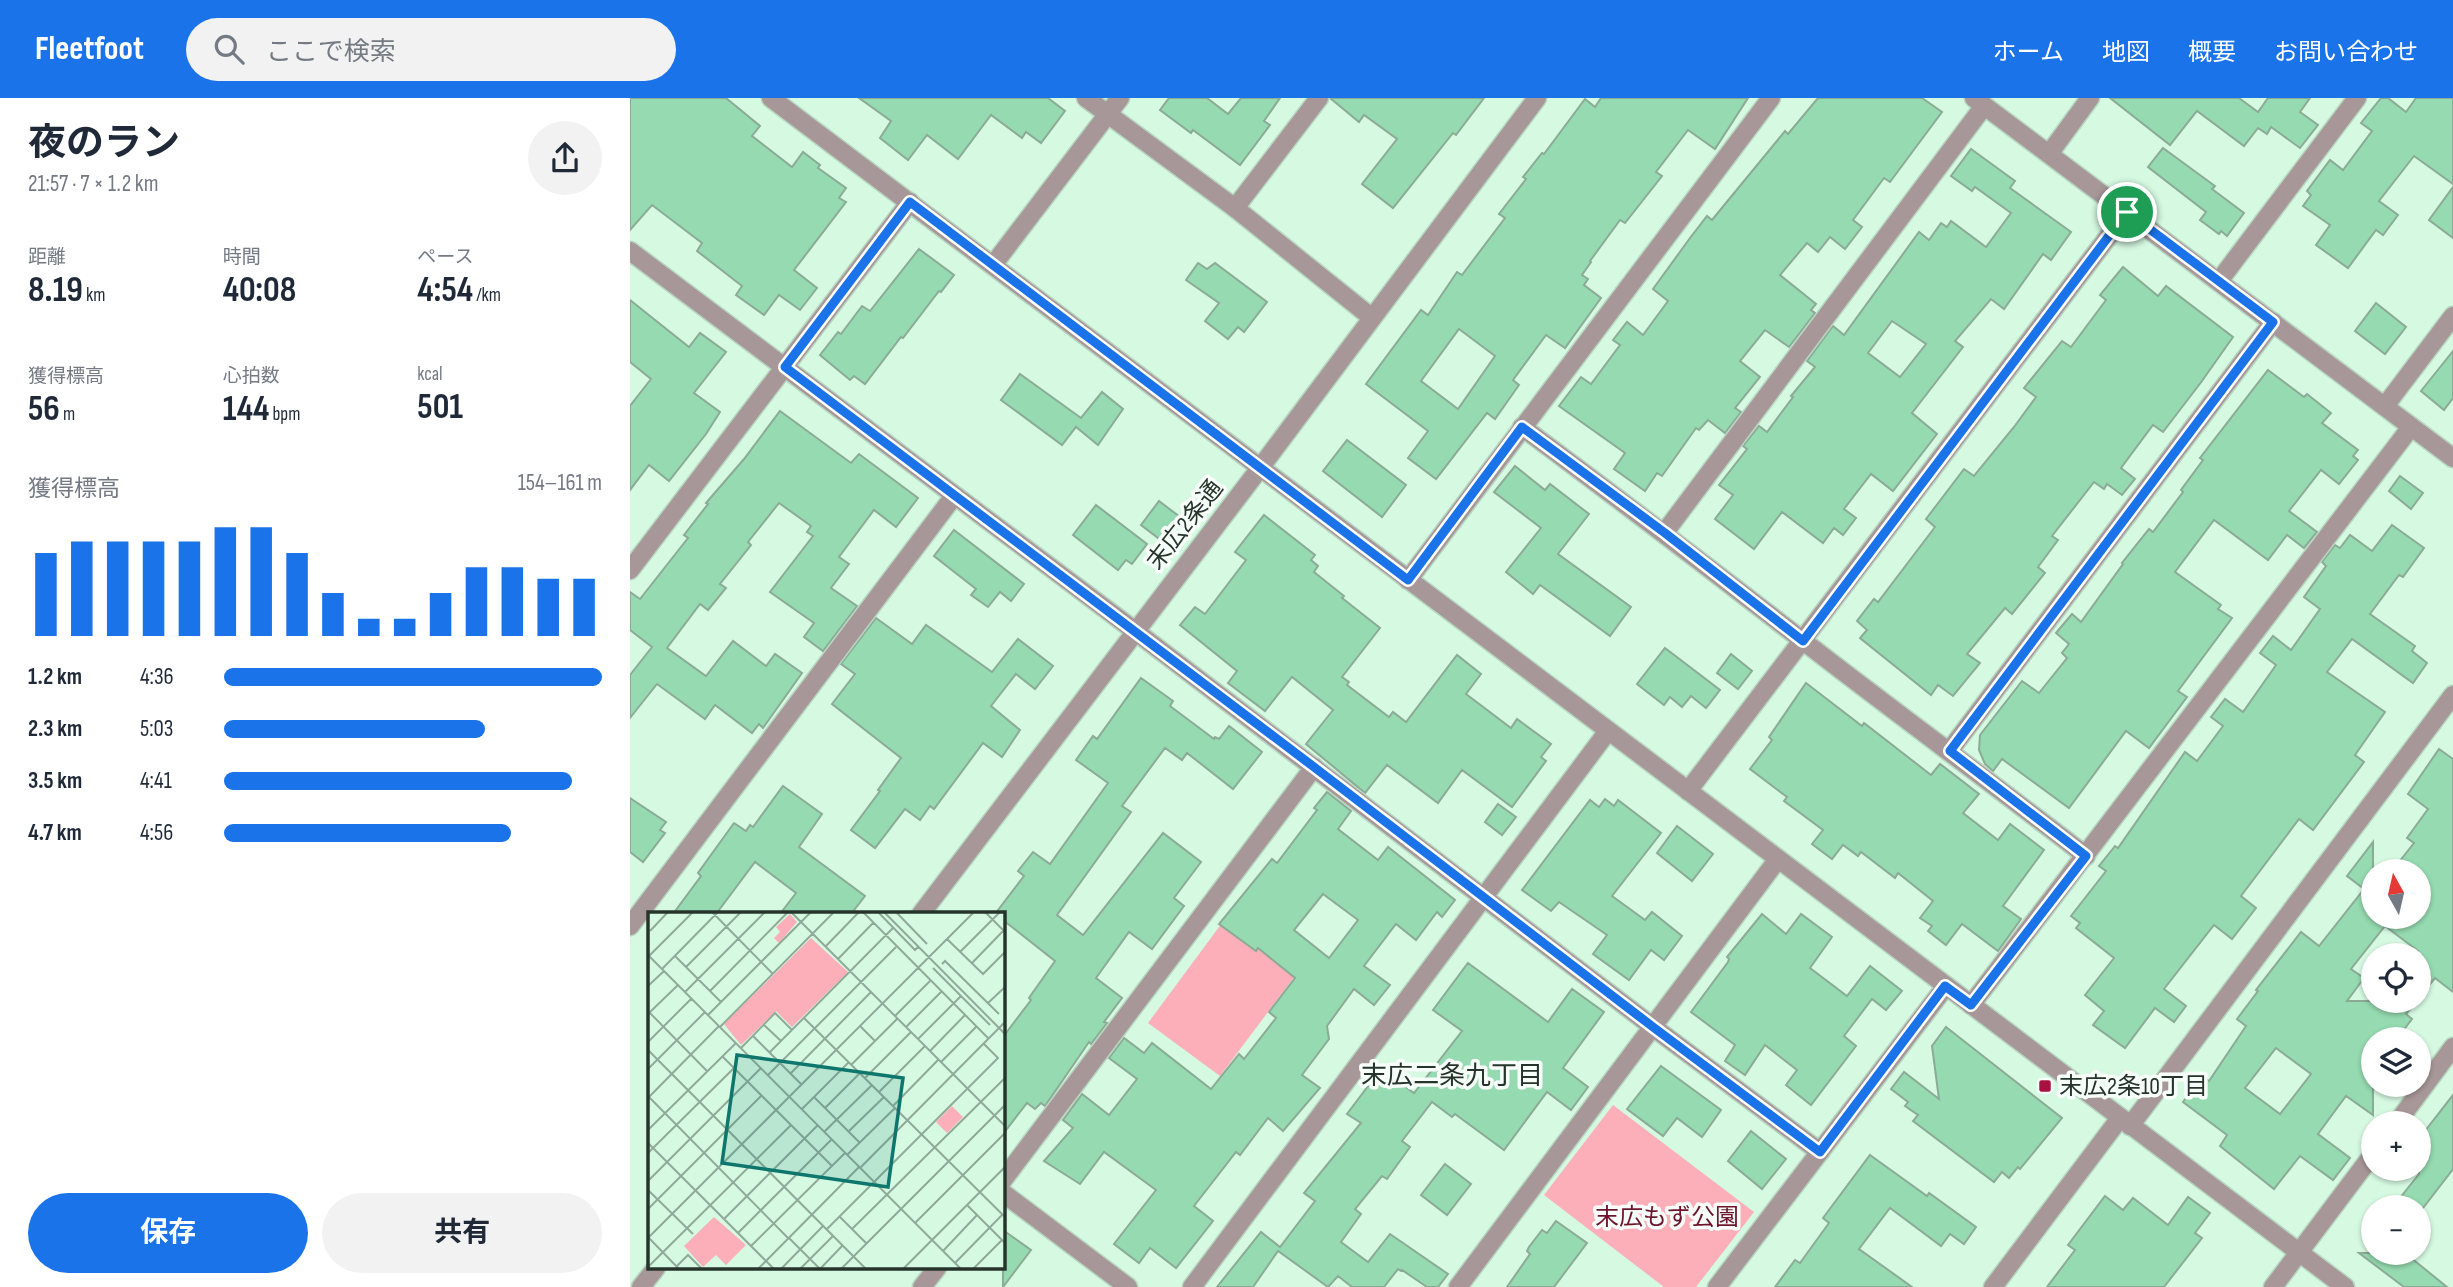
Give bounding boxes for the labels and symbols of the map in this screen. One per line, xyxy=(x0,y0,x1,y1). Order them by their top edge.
pin xyxy=(2097,182,2157,242)
street label: 末広2条通 xyxy=(1141,474,1229,576)
north arrow xyxy=(2361,859,2431,929)
inset map xyxy=(648,912,1004,1270)
district label: 末広二条九丁目 xyxy=(1361,1061,1543,1092)
place label: 末広2条10丁目 xyxy=(2059,1072,2208,1101)
marker: 末広2条10丁目 xyxy=(2037,1078,2053,1094)
park label: 末広もず公園 xyxy=(1595,1203,1739,1232)

